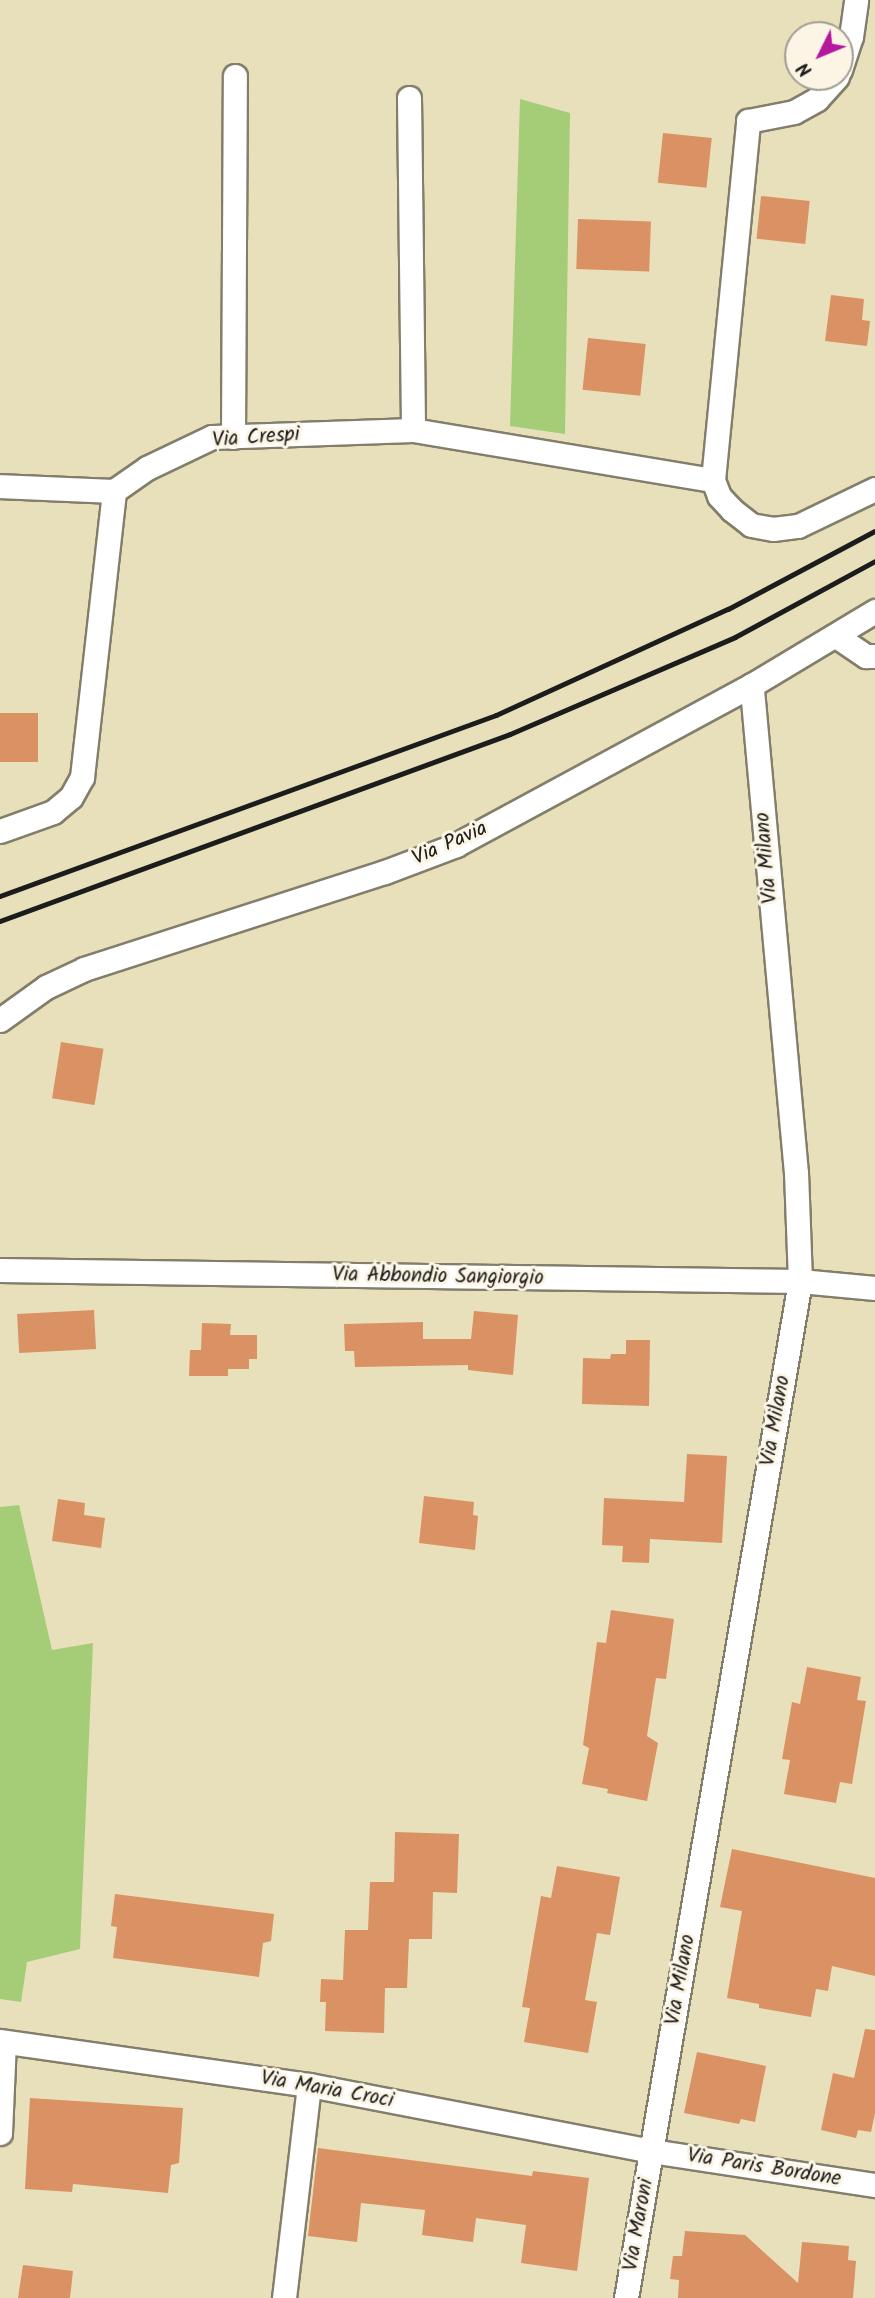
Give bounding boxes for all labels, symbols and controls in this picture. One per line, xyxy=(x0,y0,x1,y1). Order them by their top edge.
north arrow xyxy=(784,21,854,91)
text: N xyxy=(790,54,820,84)
street label: Via Crespi xyxy=(212,422,300,454)
street label: Via Milano xyxy=(750,811,784,905)
street label: Via Pavia xyxy=(409,816,491,872)
street label: Via Abbondio Sangiorgio xyxy=(332,1263,544,1291)
street label: Via Milano xyxy=(756,1374,796,1468)
street label: Via Milano xyxy=(661,1933,701,2027)
street label: Via Maria Croci xyxy=(259,2066,395,2114)
street label: Via Paris Bordone xyxy=(685,2143,843,2193)
street label: Via Maroni xyxy=(618,2177,660,2273)

